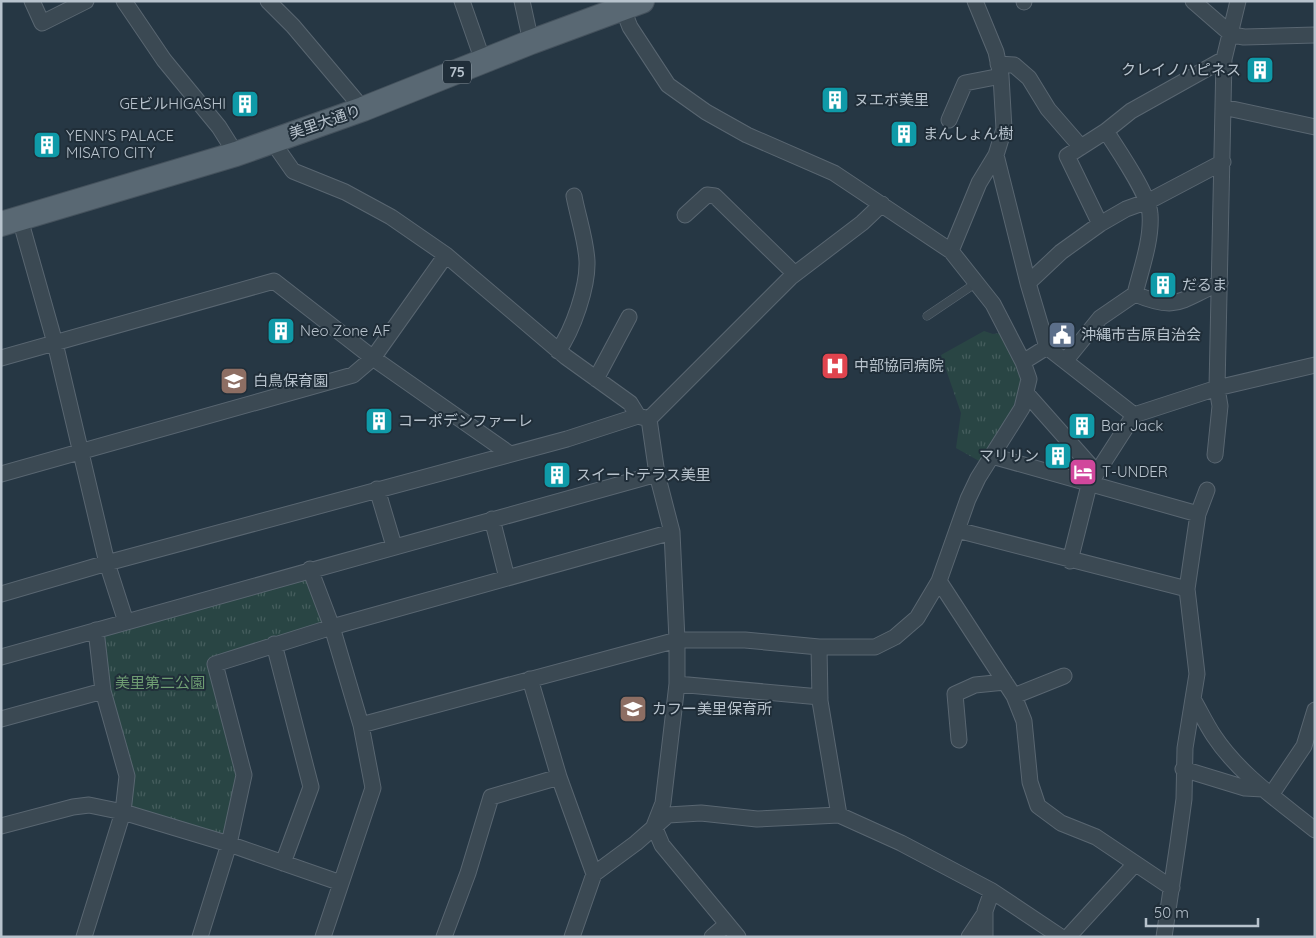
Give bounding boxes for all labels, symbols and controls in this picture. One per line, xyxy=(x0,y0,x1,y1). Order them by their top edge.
building icon: クレイノハピネス xyxy=(1245,55,1275,85)
place label: クレイノハピネス xyxy=(1121,60,1241,79)
road number: 75 xyxy=(443,61,471,84)
building icon: ヌエボ美里 xyxy=(820,85,850,115)
building icon: GEビルHIGASHI xyxy=(230,89,260,119)
place label: ヌエボ美里 xyxy=(854,90,929,109)
place label: GEビルHIGASHI xyxy=(119,94,226,113)
street label: 美里大通り xyxy=(286,100,363,143)
building icon: まんしょん樹 xyxy=(889,119,919,149)
place label: まんしょん樹 xyxy=(923,124,1013,143)
place label: YENN'S PALACE MISATO CITY xyxy=(66,126,174,162)
building icon: YENN'S PALACE MISATO CITY xyxy=(32,130,62,160)
building icon: だるま xyxy=(1148,270,1178,300)
place label: だるま xyxy=(1182,275,1227,294)
building icon: Neo Zone AF xyxy=(266,316,296,346)
public building icon: 沖縄市吉原自治会 xyxy=(1047,320,1077,350)
place label: Neo Zone AF xyxy=(300,321,391,340)
place label: 沖縄市吉原自治会 xyxy=(1081,325,1201,344)
hospital icon: 中部協同病院 xyxy=(820,351,850,381)
place label: 中部協同病院 xyxy=(854,356,944,375)
school or university icon: 白鳥保育園 xyxy=(219,366,249,396)
place label: 白鳥保育園 xyxy=(253,371,328,390)
building icon: コーポデンファーレ xyxy=(364,406,394,436)
place label: コーポデンファーレ xyxy=(398,411,533,430)
building icon: Bar Jack xyxy=(1067,411,1097,441)
place label: Bar Jack xyxy=(1101,416,1163,435)
building icon: マリリン xyxy=(1043,441,1073,471)
place label: マリリン xyxy=(979,446,1039,465)
hotel icon: T-UNDER xyxy=(1068,457,1098,487)
building icon: スイートテラス美里 xyxy=(542,460,572,490)
place label: T-UNDER xyxy=(1102,462,1168,481)
place label: スイートテラス美里 xyxy=(576,465,711,484)
park label: 美里第二公園 xyxy=(115,673,205,692)
school or university icon: カフー美里保育所 xyxy=(618,694,648,724)
place label: カフー美里保育所 xyxy=(652,699,772,718)
scale bar xyxy=(1146,896,1258,928)
text: 50 m xyxy=(1154,903,1189,922)

